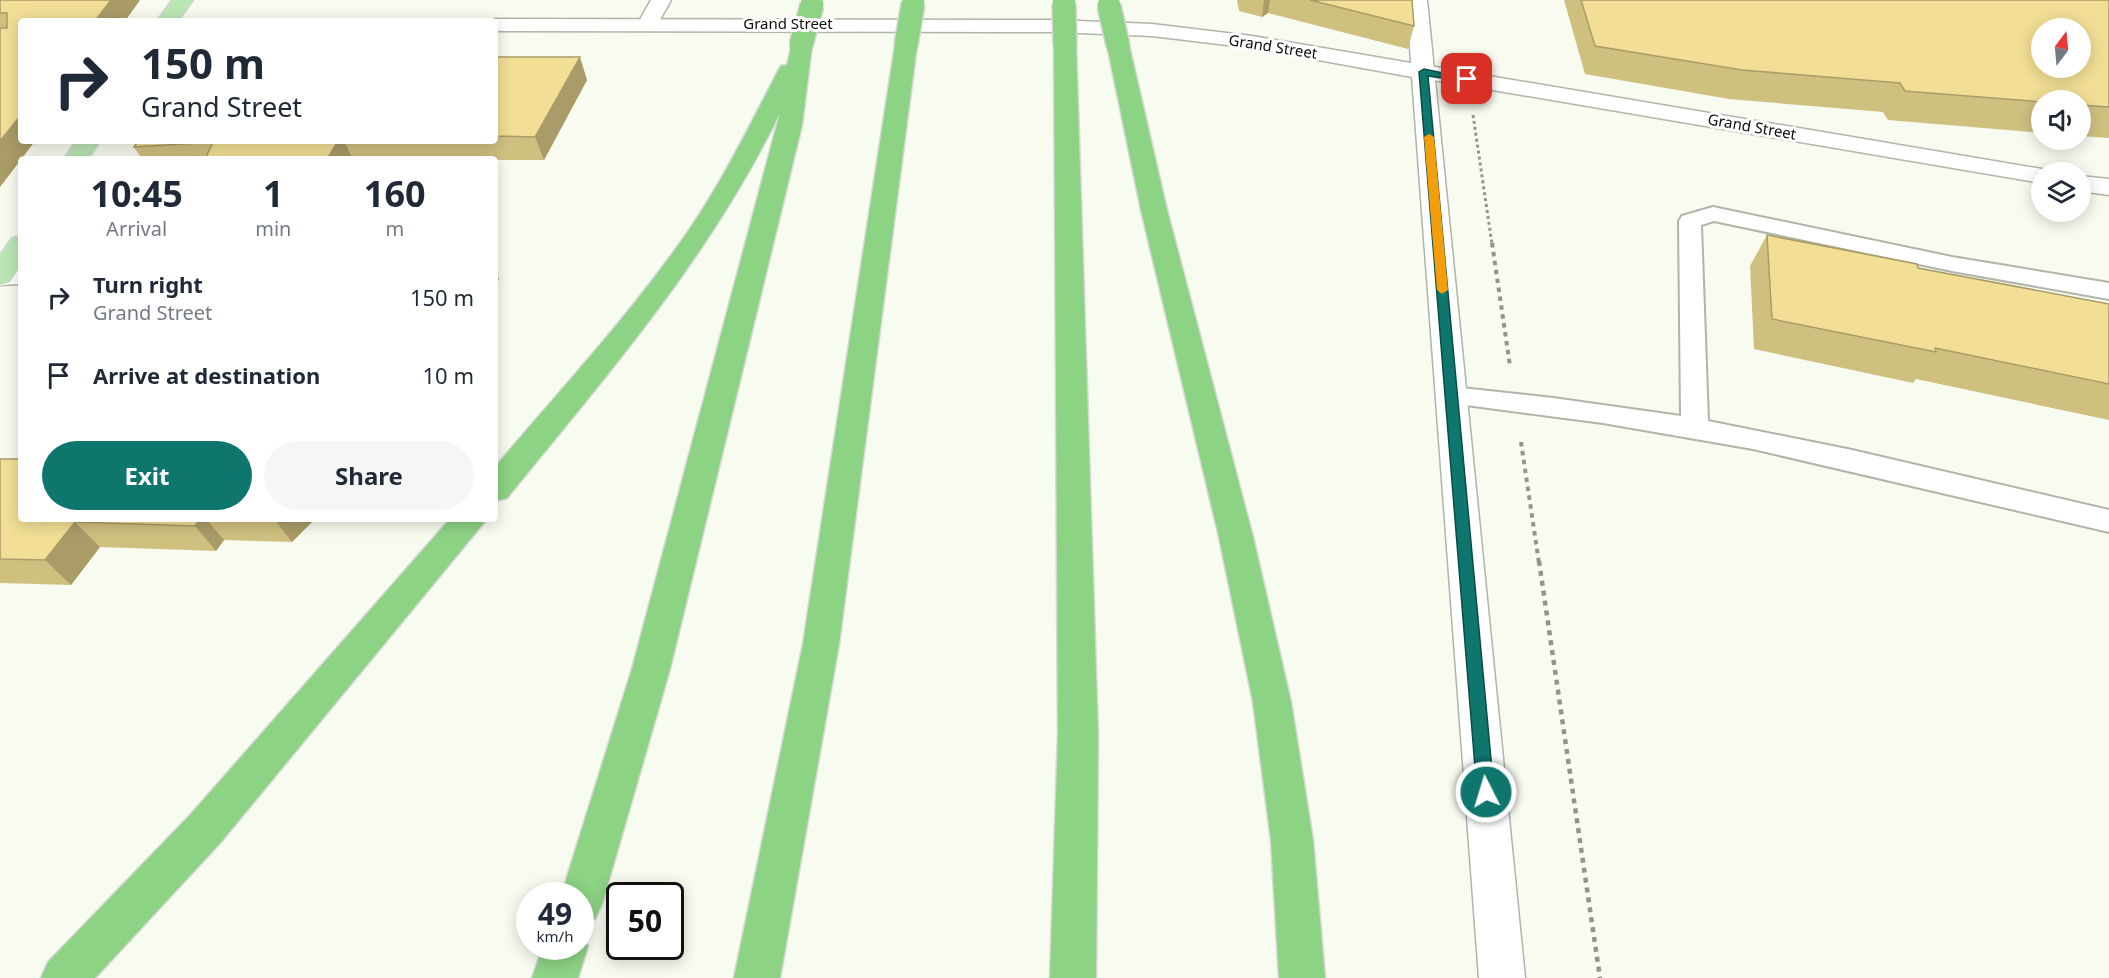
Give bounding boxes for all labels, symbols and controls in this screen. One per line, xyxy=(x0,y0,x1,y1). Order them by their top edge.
street label: Grand Street xyxy=(743,13,833,33)
north arrow xyxy=(2031,18,2091,78)
map controls xyxy=(2031,18,2091,222)
street label: Grand Street xyxy=(1227,29,1319,63)
text: 150 m xyxy=(141,34,265,91)
icon: right xyxy=(42,42,120,120)
pin xyxy=(1441,53,1492,104)
icon: arrive xyxy=(1450,62,1483,95)
text: Grand Street xyxy=(141,88,302,125)
button: sound xyxy=(2031,90,2091,150)
street label: Grand Street xyxy=(1706,108,1799,144)
button: layers xyxy=(2031,162,2091,222)
text: 10:45 xyxy=(90,169,183,218)
text: 1 xyxy=(263,169,284,218)
text: 160 xyxy=(364,169,426,218)
text: Arrival xyxy=(106,215,167,242)
text: min xyxy=(255,215,291,242)
text: m xyxy=(385,215,404,242)
text: Turn right xyxy=(93,269,203,299)
icon: right xyxy=(42,281,75,314)
text: 150 m xyxy=(410,282,474,312)
text: Grand Street xyxy=(93,299,212,326)
icon: arrive xyxy=(42,359,75,392)
text: Arrive at destination xyxy=(93,360,320,390)
text: 10 m xyxy=(423,360,474,390)
button: Exit xyxy=(42,441,252,510)
button: Share xyxy=(264,441,474,510)
position arrow xyxy=(1454,760,1518,824)
speed limit sign: 50 xyxy=(606,882,684,960)
text: 49 xyxy=(538,893,572,934)
text: km/h xyxy=(537,926,573,946)

